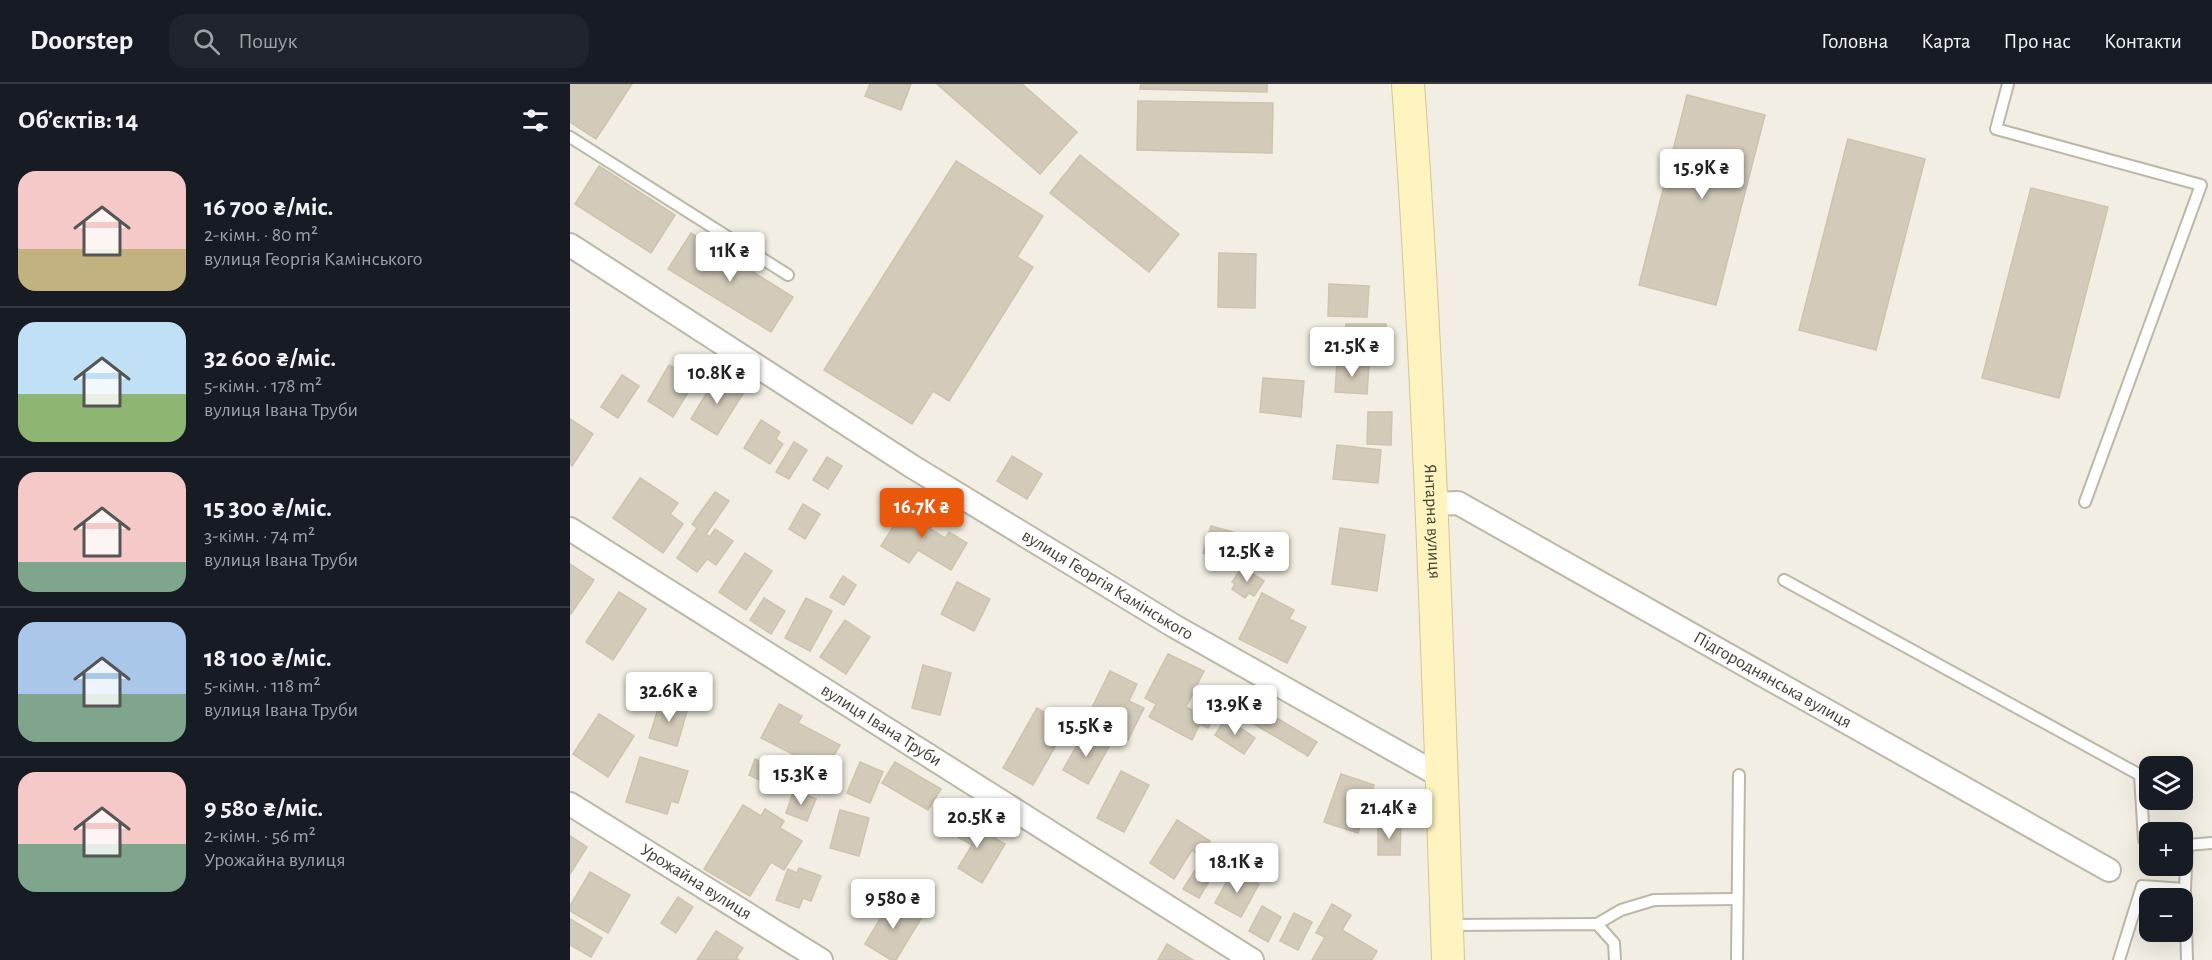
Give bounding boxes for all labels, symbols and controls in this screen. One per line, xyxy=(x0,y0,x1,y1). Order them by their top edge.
search box xyxy=(169,14,589,68)
icon: search xyxy=(190,25,223,58)
text: Doorstep xyxy=(30,27,133,55)
text: Пошук xyxy=(238,30,298,52)
text: Головна xyxy=(1821,31,1888,52)
text: Карта xyxy=(1921,31,1971,52)
text: Про нас xyxy=(2004,31,2071,52)
text: Контакти xyxy=(2104,31,2182,52)
icon: filters xyxy=(519,104,552,137)
text: Об’єктів: 14 xyxy=(18,107,138,133)
pin: 15.9K ₴ xyxy=(1647,149,1757,200)
text: 15.9K ₴ xyxy=(1674,158,1730,178)
text: 16 700 ₴/міс. xyxy=(204,194,333,220)
icon: home xyxy=(66,195,138,267)
text: 2-кімн. · 80 m² xyxy=(204,225,318,245)
pin: 11K ₴ xyxy=(688,232,772,283)
text: 11K ₴ xyxy=(710,241,750,261)
text: вулиця Георгія Камінського xyxy=(204,249,422,269)
pin: 21.5K ₴ xyxy=(1297,327,1407,378)
text: 21.5K ₴ xyxy=(1324,336,1380,356)
text: 32 600 ₴/міс. xyxy=(204,345,336,371)
icon: home xyxy=(66,346,138,418)
pin: 10.8K ₴ xyxy=(662,354,772,405)
text: 10.8K ₴ xyxy=(688,363,746,383)
text: 5-кімн. · 178 m² xyxy=(204,376,322,396)
text: вулиця Івана Труби xyxy=(204,400,358,420)
street label: Янтарна вулиця xyxy=(1421,463,1443,579)
pin: 16.7K ₴ xyxy=(867,488,977,539)
text: 15 300 ₴/міс. xyxy=(204,495,332,521)
icon: home xyxy=(66,496,138,568)
text: 16.7K ₴ xyxy=(894,497,950,517)
text: 3-кімн. · 74 m² xyxy=(204,526,315,546)
street label: вулиця Георгія Камінського xyxy=(1019,526,1196,644)
pin: 12.5K ₴ xyxy=(1192,532,1302,583)
text: 12.5K ₴ xyxy=(1219,541,1275,561)
text: вулиця Івана Труби xyxy=(204,550,358,570)
street label: Підгороднянська вулиця xyxy=(1690,629,1855,732)
text: 18 100 ₴/міс. xyxy=(204,645,332,671)
icon: home xyxy=(66,646,138,718)
pin: 32.6K ₴ xyxy=(614,672,724,723)
text: 5-кімн. · 118 m² xyxy=(204,676,320,696)
text: 32.6K ₴ xyxy=(640,681,698,701)
street label: вулиця Івана Труби xyxy=(818,681,945,770)
pin: 13.9K ₴ xyxy=(1180,685,1290,736)
text: 13.9K ₴ xyxy=(1207,694,1263,714)
text: вулиця Івана Труби xyxy=(204,700,358,720)
pin: 15.5K ₴ xyxy=(1031,707,1141,758)
text: 15.5K ₴ xyxy=(1058,716,1114,736)
pin: 15.3K ₴ xyxy=(746,755,856,806)
map controls xyxy=(2139,756,2193,942)
button: layers xyxy=(2139,756,2193,810)
text: 15.3K ₴ xyxy=(773,764,829,784)
pin: 21.4K ₴ xyxy=(1334,789,1444,840)
text: 9 580 ₴/міс. xyxy=(204,795,323,821)
icon: home xyxy=(66,796,138,868)
pin: 20.5K ₴ xyxy=(922,798,1032,849)
text: 21.4K ₴ xyxy=(1360,798,1418,818)
text: 20.5K ₴ xyxy=(947,807,1007,827)
button: + xyxy=(2139,822,2193,876)
text: 2-кімн. · 56 m² xyxy=(204,826,316,846)
street label: Урожайна вулиця xyxy=(637,841,755,923)
pin: 18.1K ₴ xyxy=(1182,843,1292,894)
text: Урожайна вулиця xyxy=(204,850,346,870)
text: 18.1K ₴ xyxy=(1209,852,1265,872)
pin: 9 580 ₴ xyxy=(838,879,948,930)
text: 9 580 ₴ xyxy=(865,888,921,908)
button: − xyxy=(2139,888,2193,942)

